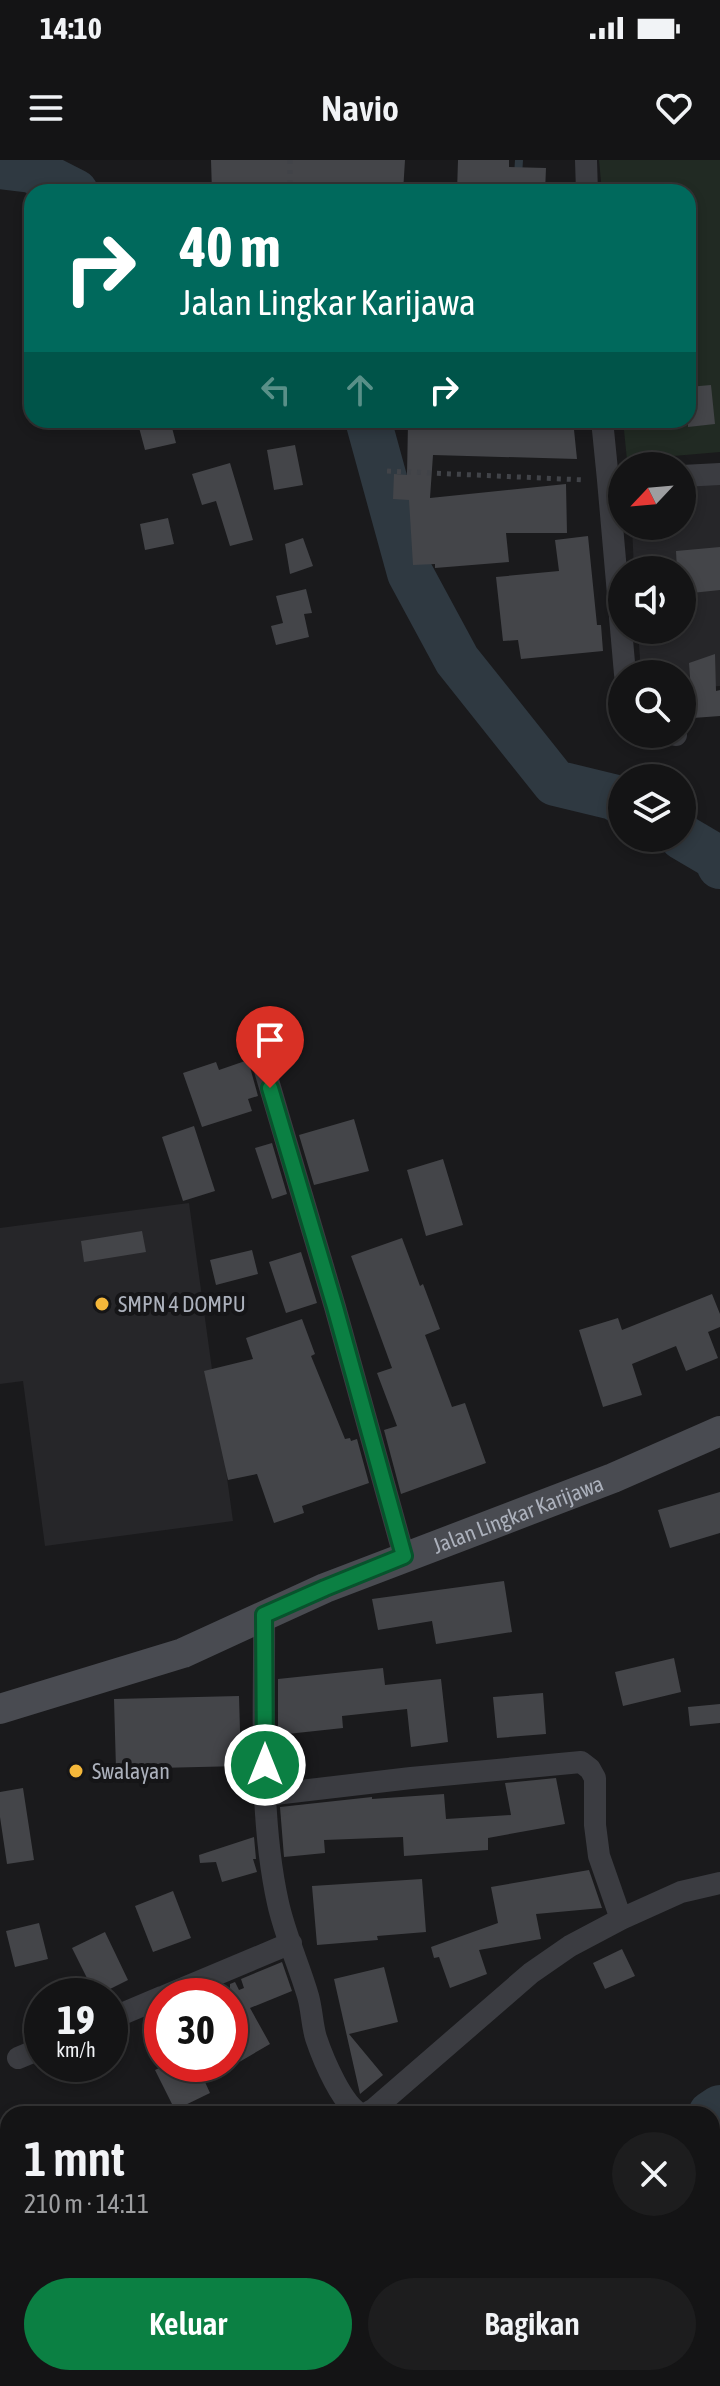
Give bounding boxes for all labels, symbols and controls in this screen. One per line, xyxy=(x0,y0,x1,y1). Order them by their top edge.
text: 14:10 xyxy=(40,11,102,45)
icon: menu xyxy=(24,86,68,130)
icon: heart xyxy=(652,86,696,130)
text: Navio xyxy=(321,87,399,129)
text: 40 m xyxy=(180,215,281,279)
icon: right xyxy=(48,216,152,320)
text: Jalan Lingkar Karijawa xyxy=(180,281,476,323)
icon: left xyxy=(254,368,298,412)
icon: ahead xyxy=(338,368,382,412)
icon: right xyxy=(422,368,466,412)
north arrow xyxy=(608,452,696,540)
map controls xyxy=(608,452,696,852)
button: sound xyxy=(608,556,696,644)
button: search xyxy=(608,660,696,748)
button: layers xyxy=(608,764,696,852)
pin xyxy=(236,1006,304,1088)
icon: arrive xyxy=(248,1018,292,1062)
place label: SMPN 4 DOMPU xyxy=(118,1291,246,1317)
marker: SMPN 4 DOMPU xyxy=(93,1295,111,1313)
street label: Jalan Lingkar Karijawa xyxy=(429,1470,607,1559)
position arrow xyxy=(223,1723,307,1807)
place label: Swalayan xyxy=(92,1758,170,1784)
marker: Swalayan xyxy=(67,1762,85,1780)
speed limit sign: 30 xyxy=(144,1978,248,2082)
text: 19 xyxy=(57,1997,95,2042)
text: km/h xyxy=(56,2038,96,2061)
text: 1 mnt xyxy=(24,2131,125,2186)
button: close xyxy=(612,2132,696,2216)
text: 210 m · 14:11 xyxy=(24,2189,149,2219)
button: Keluar xyxy=(24,2278,352,2370)
button: Bagikan xyxy=(368,2278,696,2370)

